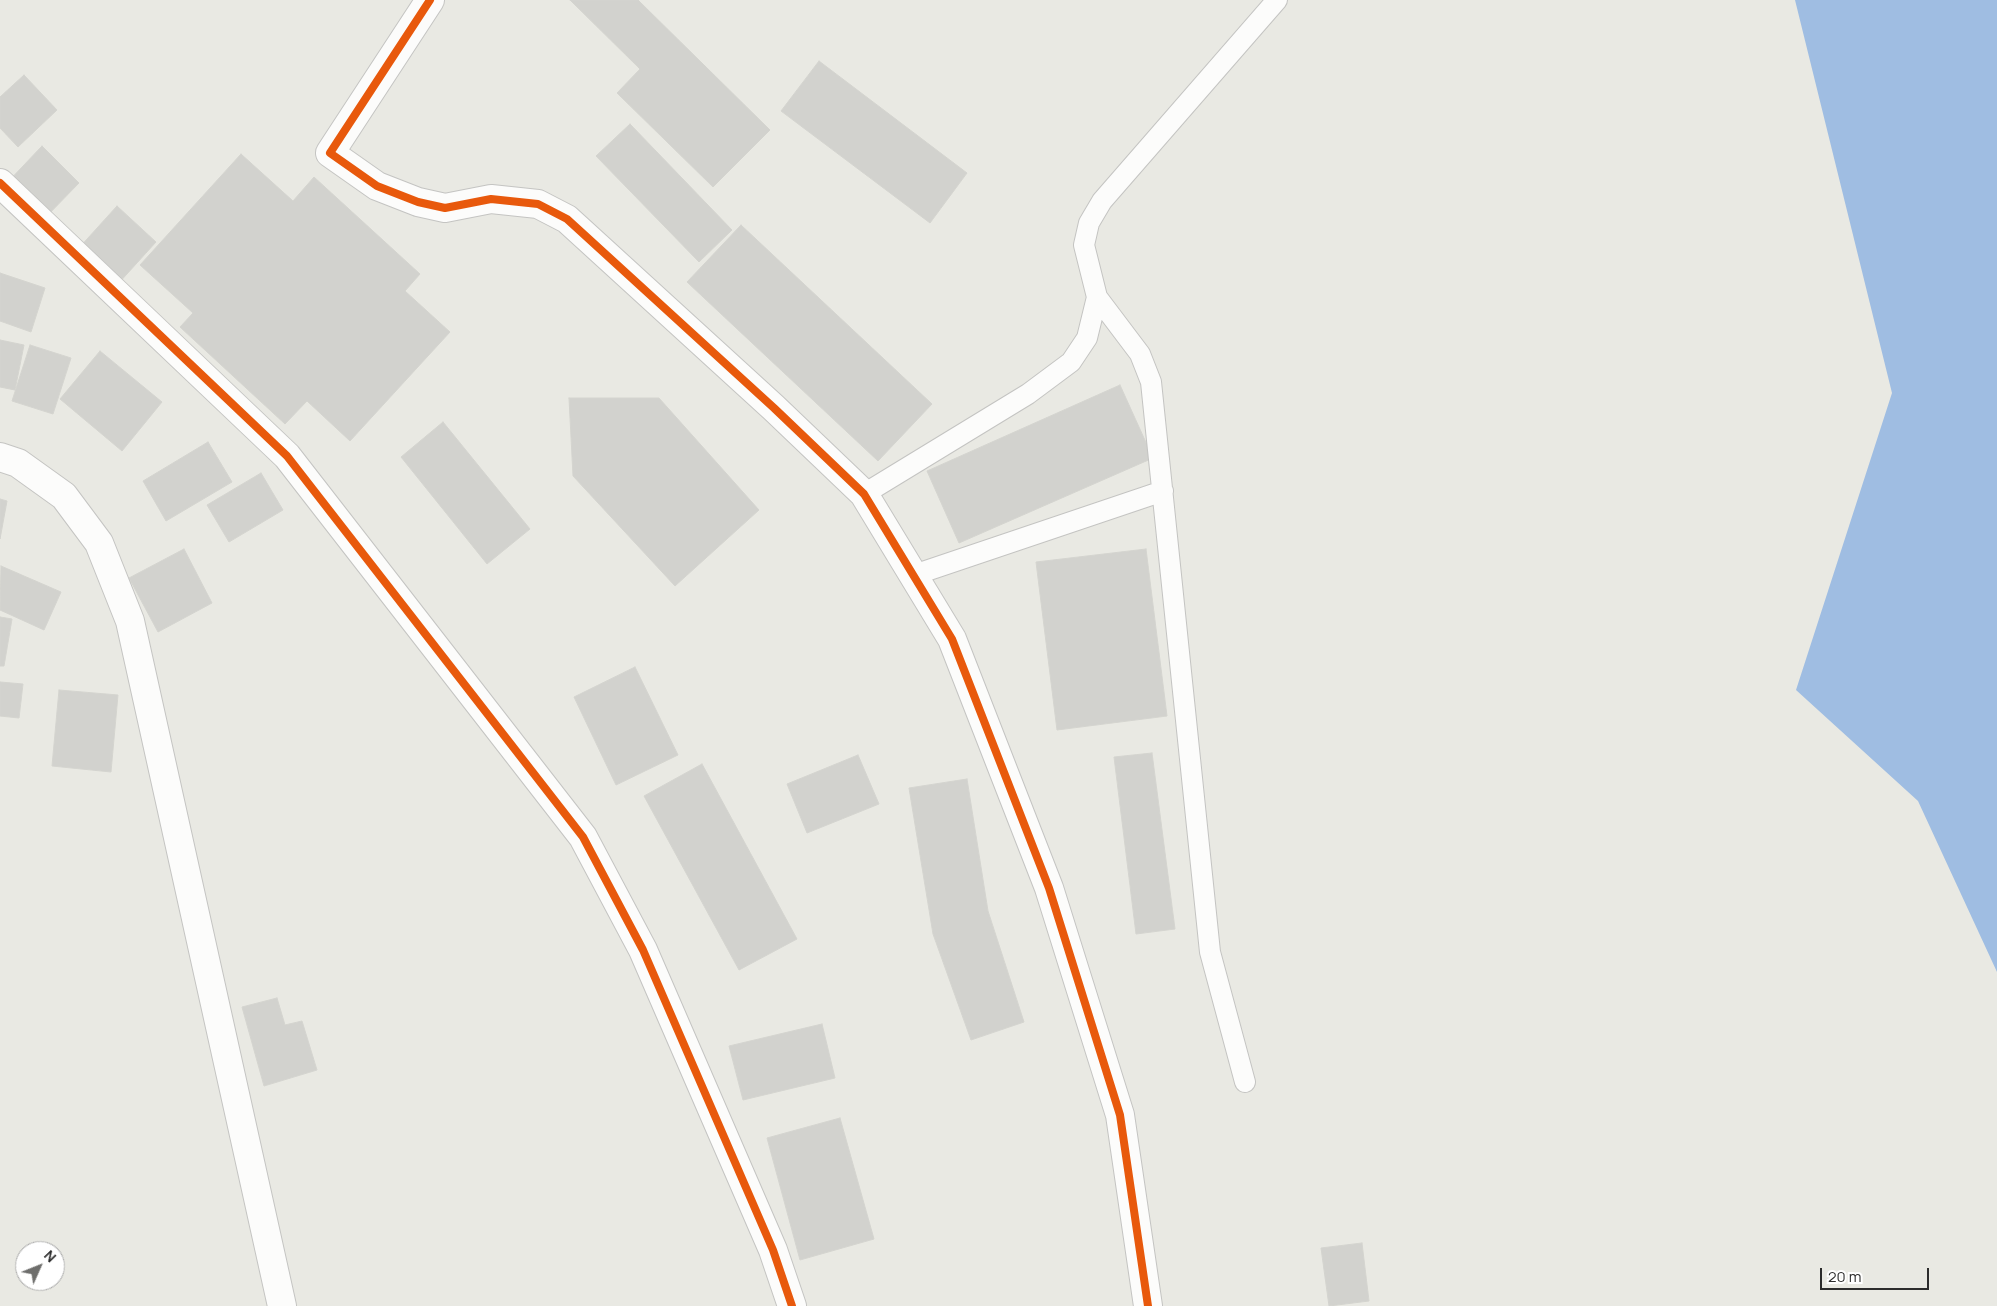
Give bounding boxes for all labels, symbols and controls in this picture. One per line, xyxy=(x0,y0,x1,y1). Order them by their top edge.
north arrow xyxy=(15,1241,65,1291)
text: N xyxy=(40,1246,61,1266)
scale bar xyxy=(1822,1258,1931,1290)
text: 20 m xyxy=(1828,1266,1861,1287)

